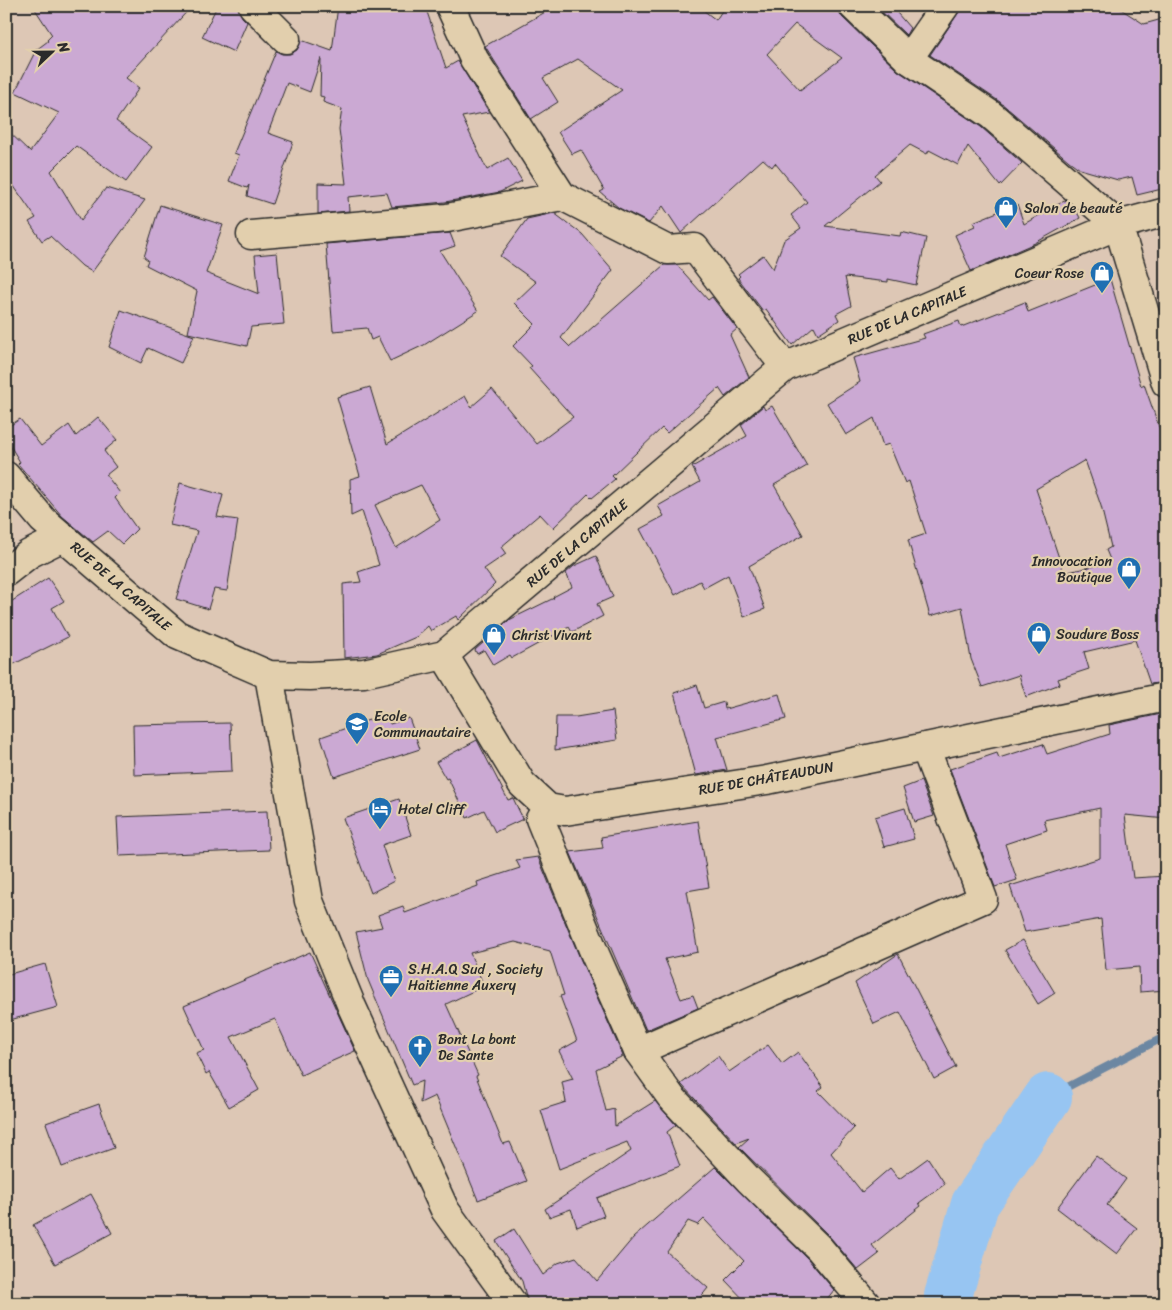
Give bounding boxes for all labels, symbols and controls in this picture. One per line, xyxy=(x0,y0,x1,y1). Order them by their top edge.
north arrow xyxy=(28,28,78,78)
text: N xyxy=(50,37,77,57)
shop icon: Salon de beauté xyxy=(993,195,1019,229)
place label: Salon de beauté xyxy=(1024,196,1123,221)
shop icon: Coeur Rose xyxy=(1089,260,1115,294)
place label: Coeur Rose xyxy=(1015,261,1084,286)
street label: RUE DE LA CAPITALE xyxy=(844,279,972,352)
street label: RUE DE LA CAPITALE xyxy=(521,492,635,594)
street label: RUE DE LA CAPITALE xyxy=(64,535,178,638)
place label: Innovocation Boutique xyxy=(1031,549,1112,590)
shop icon: Innovocation Boutique xyxy=(1116,556,1142,590)
shop icon: Soudure Boss xyxy=(1026,621,1052,655)
shop icon: Christ Vivant xyxy=(481,622,507,656)
place label: Soudure Boss xyxy=(1056,622,1140,647)
place label: Christ Vivant xyxy=(512,623,592,648)
place label: Ecole Communautaire xyxy=(374,704,471,745)
school or university icon: Ecole Communautaire xyxy=(344,711,370,745)
street label: RUE DE CHÂTEAUDUN xyxy=(696,754,836,803)
hotel icon: Hotel Cliff xyxy=(367,796,393,830)
place label: Hotel Cliff xyxy=(398,797,468,822)
place label: S.H.A.Q Sud , Society Haitienne Auxery xyxy=(408,957,544,998)
office icon: S.H.A.Q Sud , Society Haitienne Auxery xyxy=(378,964,404,998)
place label: Bont La bont De Sante xyxy=(438,1027,516,1068)
church icon: Bont La bont De Sante xyxy=(407,1034,433,1068)

